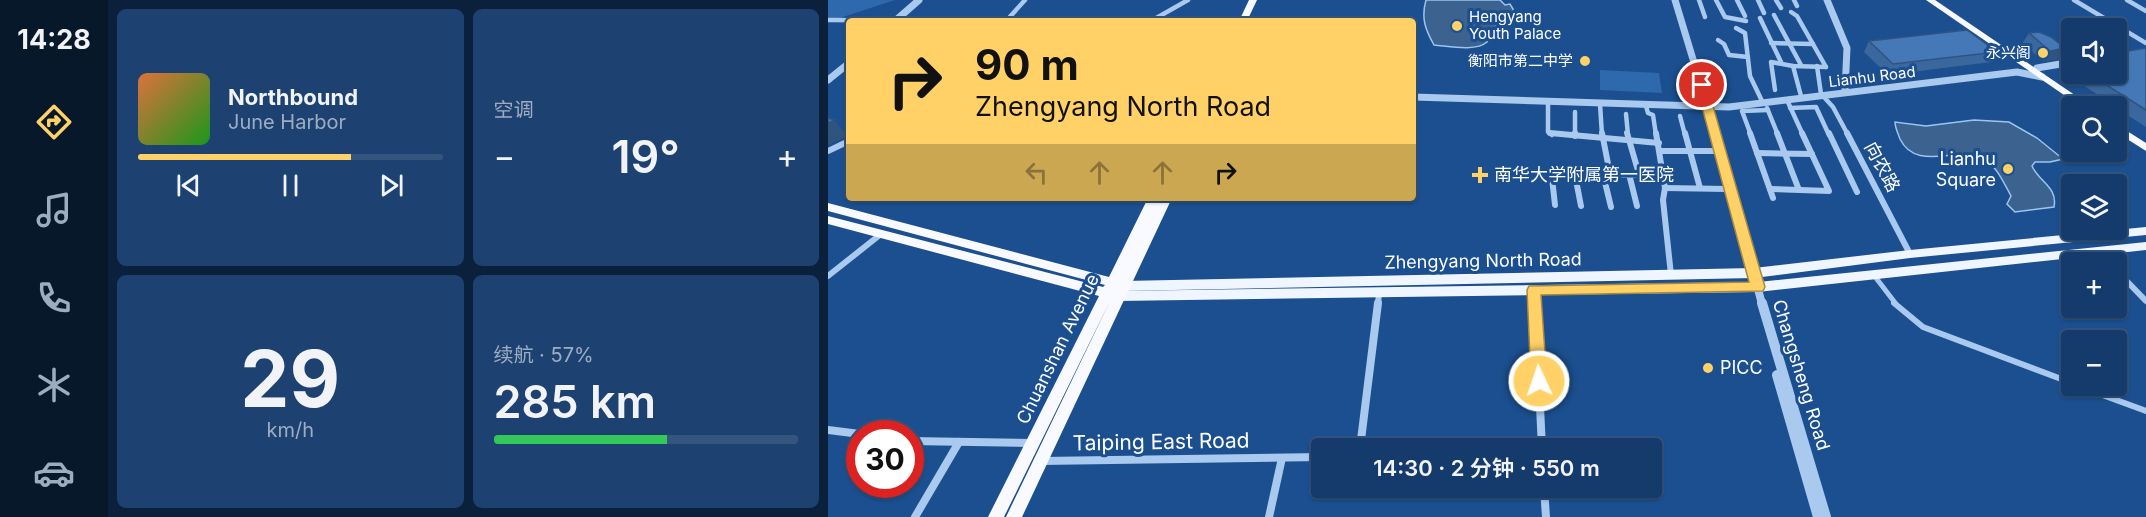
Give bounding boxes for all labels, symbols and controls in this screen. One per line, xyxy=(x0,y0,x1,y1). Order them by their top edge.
place label: Hengyang Youth Palace xyxy=(1469,7,1561,43)
map controls xyxy=(2061,18,2127,396)
button: sound xyxy=(2061,18,2127,84)
marker: Hengyang Youth Palace xyxy=(1450,19,1464,33)
text: 14:28 xyxy=(17,23,91,56)
text: 90 m xyxy=(975,39,1079,90)
icon: right xyxy=(876,42,954,120)
place label: 永兴阁 xyxy=(1986,43,2031,62)
marker: 永兴阁 xyxy=(2036,46,2050,60)
place label: 衡阳市第二中学 xyxy=(1468,51,1573,70)
marker: 衡阳市第二中学 xyxy=(1578,54,1592,68)
pin xyxy=(1676,59,1727,110)
street label: Lianhu Road xyxy=(1827,62,1917,91)
icon: arrive xyxy=(1685,68,1718,101)
text: Northbound xyxy=(228,84,358,110)
text: Zhengyang North Road xyxy=(975,90,1271,123)
button: search xyxy=(2061,96,2127,162)
text: 空调 xyxy=(494,98,534,122)
icon: directions xyxy=(33,101,75,143)
text: June Harbor xyxy=(228,110,346,134)
text: 19° xyxy=(612,129,680,184)
text: − xyxy=(494,136,515,176)
text: + xyxy=(776,136,798,176)
street label: 向农路 xyxy=(1860,138,1904,196)
place label: Lianhu Square xyxy=(1936,148,1996,190)
icon: left xyxy=(1020,156,1053,189)
icon: ahead xyxy=(1083,156,1116,189)
icon: ahead xyxy=(1146,156,1179,189)
icon: right xyxy=(1209,156,1242,189)
marker: Lianhu Square xyxy=(2001,162,2015,176)
place label: 南华大学附属第一医院 xyxy=(1494,164,1674,185)
marker: 南华大学附属第一医院 xyxy=(1471,166,1489,184)
icon: previous xyxy=(172,169,205,202)
icon: pause xyxy=(274,169,307,202)
icon: next xyxy=(375,169,408,202)
button: layers xyxy=(2061,174,2127,240)
icon: music xyxy=(33,189,75,231)
street label: Zhengyang North Road xyxy=(1384,248,1582,273)
button: + xyxy=(2061,252,2127,318)
street label: Chuanshan Avenue xyxy=(1012,270,1103,427)
icon: phone xyxy=(33,277,75,319)
street label: Changsheng Road xyxy=(1769,297,1834,453)
button: − xyxy=(2061,330,2127,396)
text: 29 xyxy=(240,331,340,426)
text: 续航 · 57% xyxy=(494,343,594,367)
position arrow xyxy=(1507,349,1571,413)
place label: PICC xyxy=(1720,357,1763,378)
marker: PICC xyxy=(1701,361,1715,375)
icon: climate xyxy=(33,364,75,406)
text: 285 km xyxy=(494,374,656,429)
text: km/h xyxy=(266,418,314,442)
speed limit sign: 30 xyxy=(846,420,924,498)
street label: Taiping East Road xyxy=(1072,427,1250,456)
icon: car xyxy=(33,452,75,494)
text: 14:30 · 2 分钟 · 550 m xyxy=(1373,455,1600,481)

